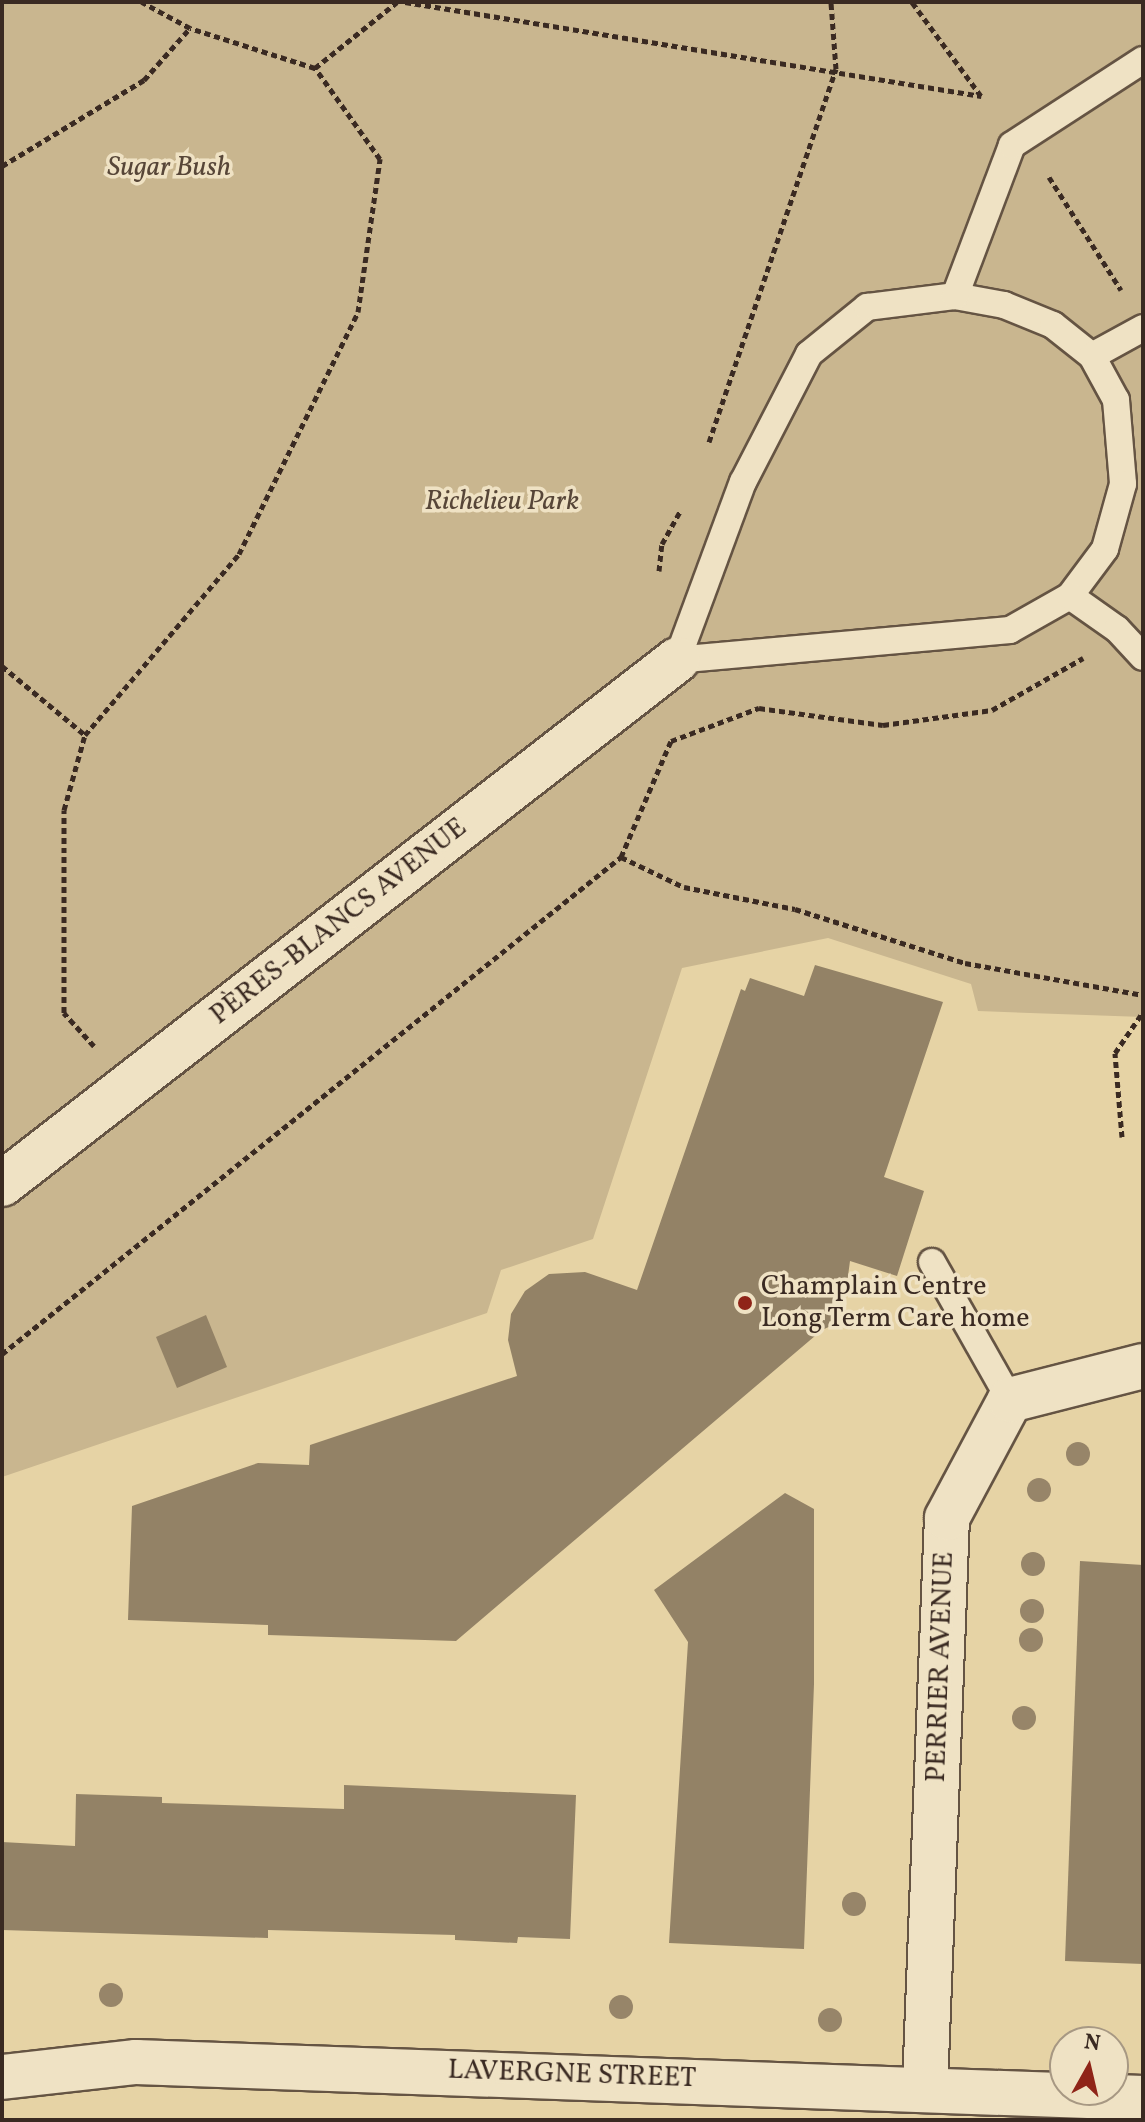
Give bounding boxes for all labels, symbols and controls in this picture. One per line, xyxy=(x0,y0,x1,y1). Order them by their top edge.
park label: Sugar Bush xyxy=(107,151,231,185)
park label: Richelieu Park xyxy=(425,485,579,519)
street label: PÈRES-BLANCS AVENUE xyxy=(204,811,474,1033)
place label: Champlain Centre Long Term Care home xyxy=(761,1270,1030,1336)
marker: Champlain Centre Long Term Care home xyxy=(736,1294,754,1312)
street label: PERRIER AVENUE xyxy=(920,1551,962,1783)
north arrow xyxy=(1049,2026,1129,2106)
text: N xyxy=(1082,2027,1102,2060)
street label: LAVERGNE STREET xyxy=(447,2054,697,2096)

